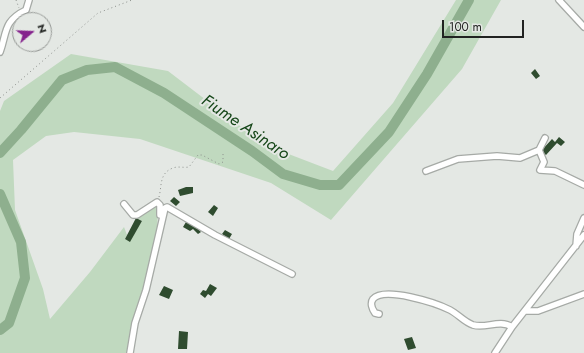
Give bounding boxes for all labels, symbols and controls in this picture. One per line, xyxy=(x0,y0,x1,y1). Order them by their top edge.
north arrow xyxy=(12,12,52,52)
scale bar xyxy=(444,12,526,38)
text: 100 m xyxy=(449,18,482,36)
text: N xyxy=(33,22,51,35)
water label: Fiume Asinaro xyxy=(197,91,293,165)

